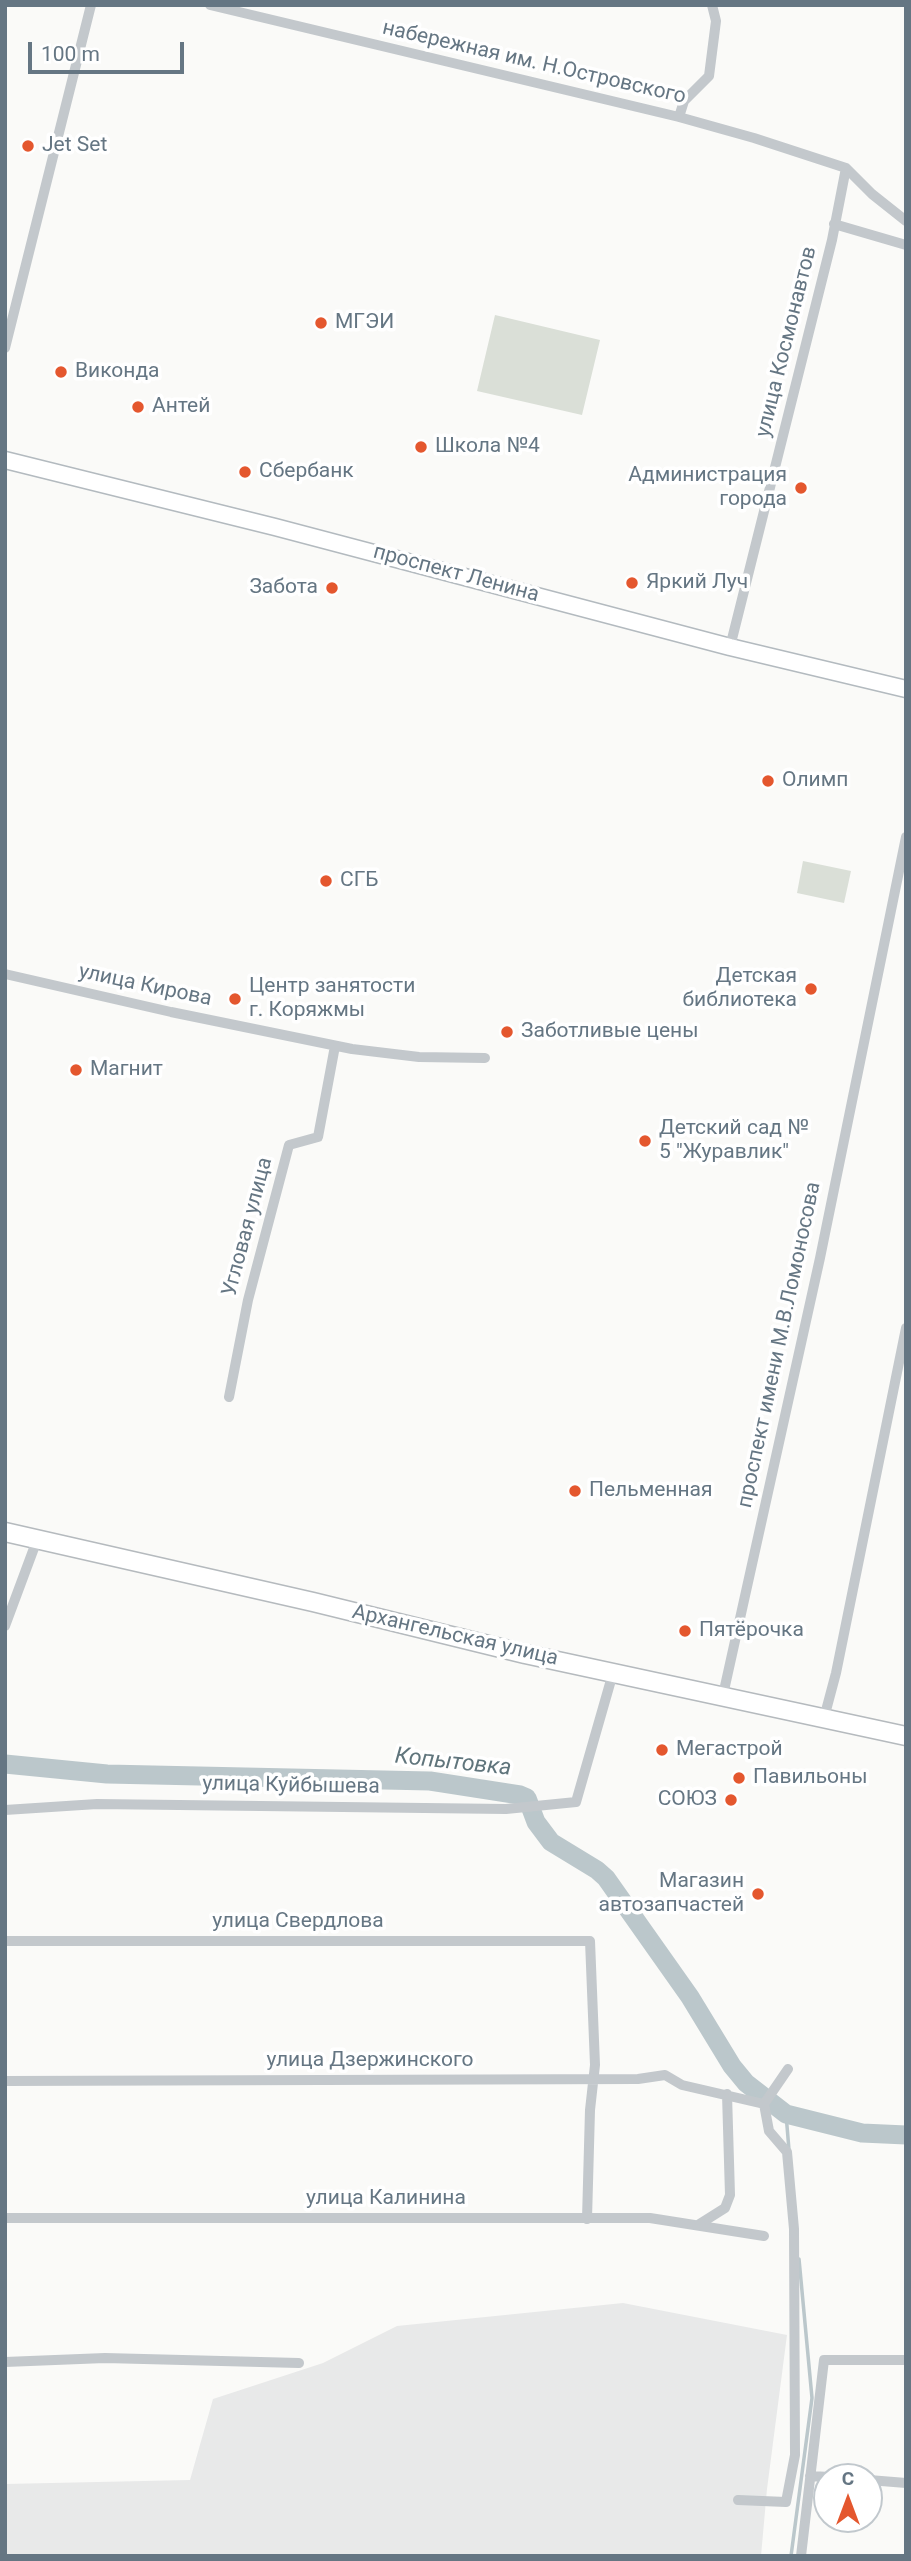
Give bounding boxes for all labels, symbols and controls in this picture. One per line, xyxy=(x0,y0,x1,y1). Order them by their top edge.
street label: набережная им. Н.Островского xyxy=(380,16,688,110)
scale bar xyxy=(32,28,187,72)
text: 100 m xyxy=(41,42,100,66)
place label: Jet Set xyxy=(42,133,107,159)
marker: Jet Set xyxy=(20,138,36,154)
street label: улица Космонавтов xyxy=(751,244,823,440)
place label: МГЭИ xyxy=(335,310,394,336)
marker: МГЭИ xyxy=(313,315,329,331)
place label: Виконда xyxy=(75,359,160,385)
marker: Виконда xyxy=(53,364,69,380)
place label: Антей xyxy=(152,394,210,420)
marker: Антей xyxy=(130,399,146,415)
place label: Школа №4 xyxy=(435,434,540,460)
marker: Школа №4 xyxy=(413,439,429,455)
place label: Сбербанк xyxy=(259,459,354,485)
place label: Администрация города xyxy=(628,463,787,513)
marker: Сбербанк xyxy=(237,464,253,480)
marker: Администрация города xyxy=(793,480,809,496)
street label: проспект Ленина xyxy=(370,540,542,608)
place label: Яркий Луч xyxy=(646,570,748,596)
place label: Забота xyxy=(249,575,318,601)
marker: Яркий Луч xyxy=(624,575,640,591)
marker: Забота xyxy=(324,580,340,596)
place label: Олимп xyxy=(782,768,848,794)
marker: Олимп xyxy=(760,773,776,789)
place label: СГБ xyxy=(340,868,379,894)
marker: СГБ xyxy=(318,873,334,889)
street label: улица Кирова xyxy=(76,960,214,1012)
place label: Детская библиотека xyxy=(683,964,797,1014)
place label: Центр занятости г. Коряжмы xyxy=(249,974,415,1024)
marker: Детская библиотека xyxy=(803,981,819,997)
marker: Центр занятости г. Коряжмы xyxy=(227,991,243,1007)
place label: Заботливые цены xyxy=(521,1019,698,1045)
marker: Заботливые цены xyxy=(499,1024,515,1040)
place label: Магнит xyxy=(90,1057,163,1083)
marker: Магнит xyxy=(68,1062,84,1078)
place label: Детский сад № 5 "Журавлик" xyxy=(659,1116,809,1166)
marker: Детский сад № 5 "Журавлик" xyxy=(637,1133,653,1149)
street label: Угловая улица xyxy=(217,1155,279,1299)
street label: проспект имени М.В.Ломоносова xyxy=(733,1180,827,1510)
place label: Пельменная xyxy=(589,1478,713,1504)
marker: Пельменная xyxy=(567,1483,583,1499)
street label: Архангельская улица xyxy=(350,1600,560,1672)
place label: Пятёрочка xyxy=(699,1618,804,1644)
marker: Пятёрочка xyxy=(677,1623,693,1639)
place label: Мегастрой xyxy=(676,1737,783,1763)
marker: Мегастрой xyxy=(654,1742,670,1758)
water label: Копытовка xyxy=(393,1743,513,1783)
place label: Павильоны xyxy=(753,1765,867,1791)
marker: Павильоны xyxy=(731,1770,747,1786)
street label: улица Куйбышева xyxy=(202,1772,380,1800)
place label: СОЮЗ xyxy=(658,1787,717,1813)
marker: СОЮЗ xyxy=(723,1792,739,1808)
place label: Магазин автозапчастей xyxy=(598,1869,744,1919)
marker: Магазин автозапчастей xyxy=(750,1886,766,1902)
street label: улица Свердлова xyxy=(212,1909,384,1935)
street label: улица Дзержинского xyxy=(266,2048,474,2074)
street label: улица Калинина xyxy=(306,2186,466,2212)
north arrow xyxy=(813,2463,883,2533)
text: С xyxy=(842,2467,854,2490)

